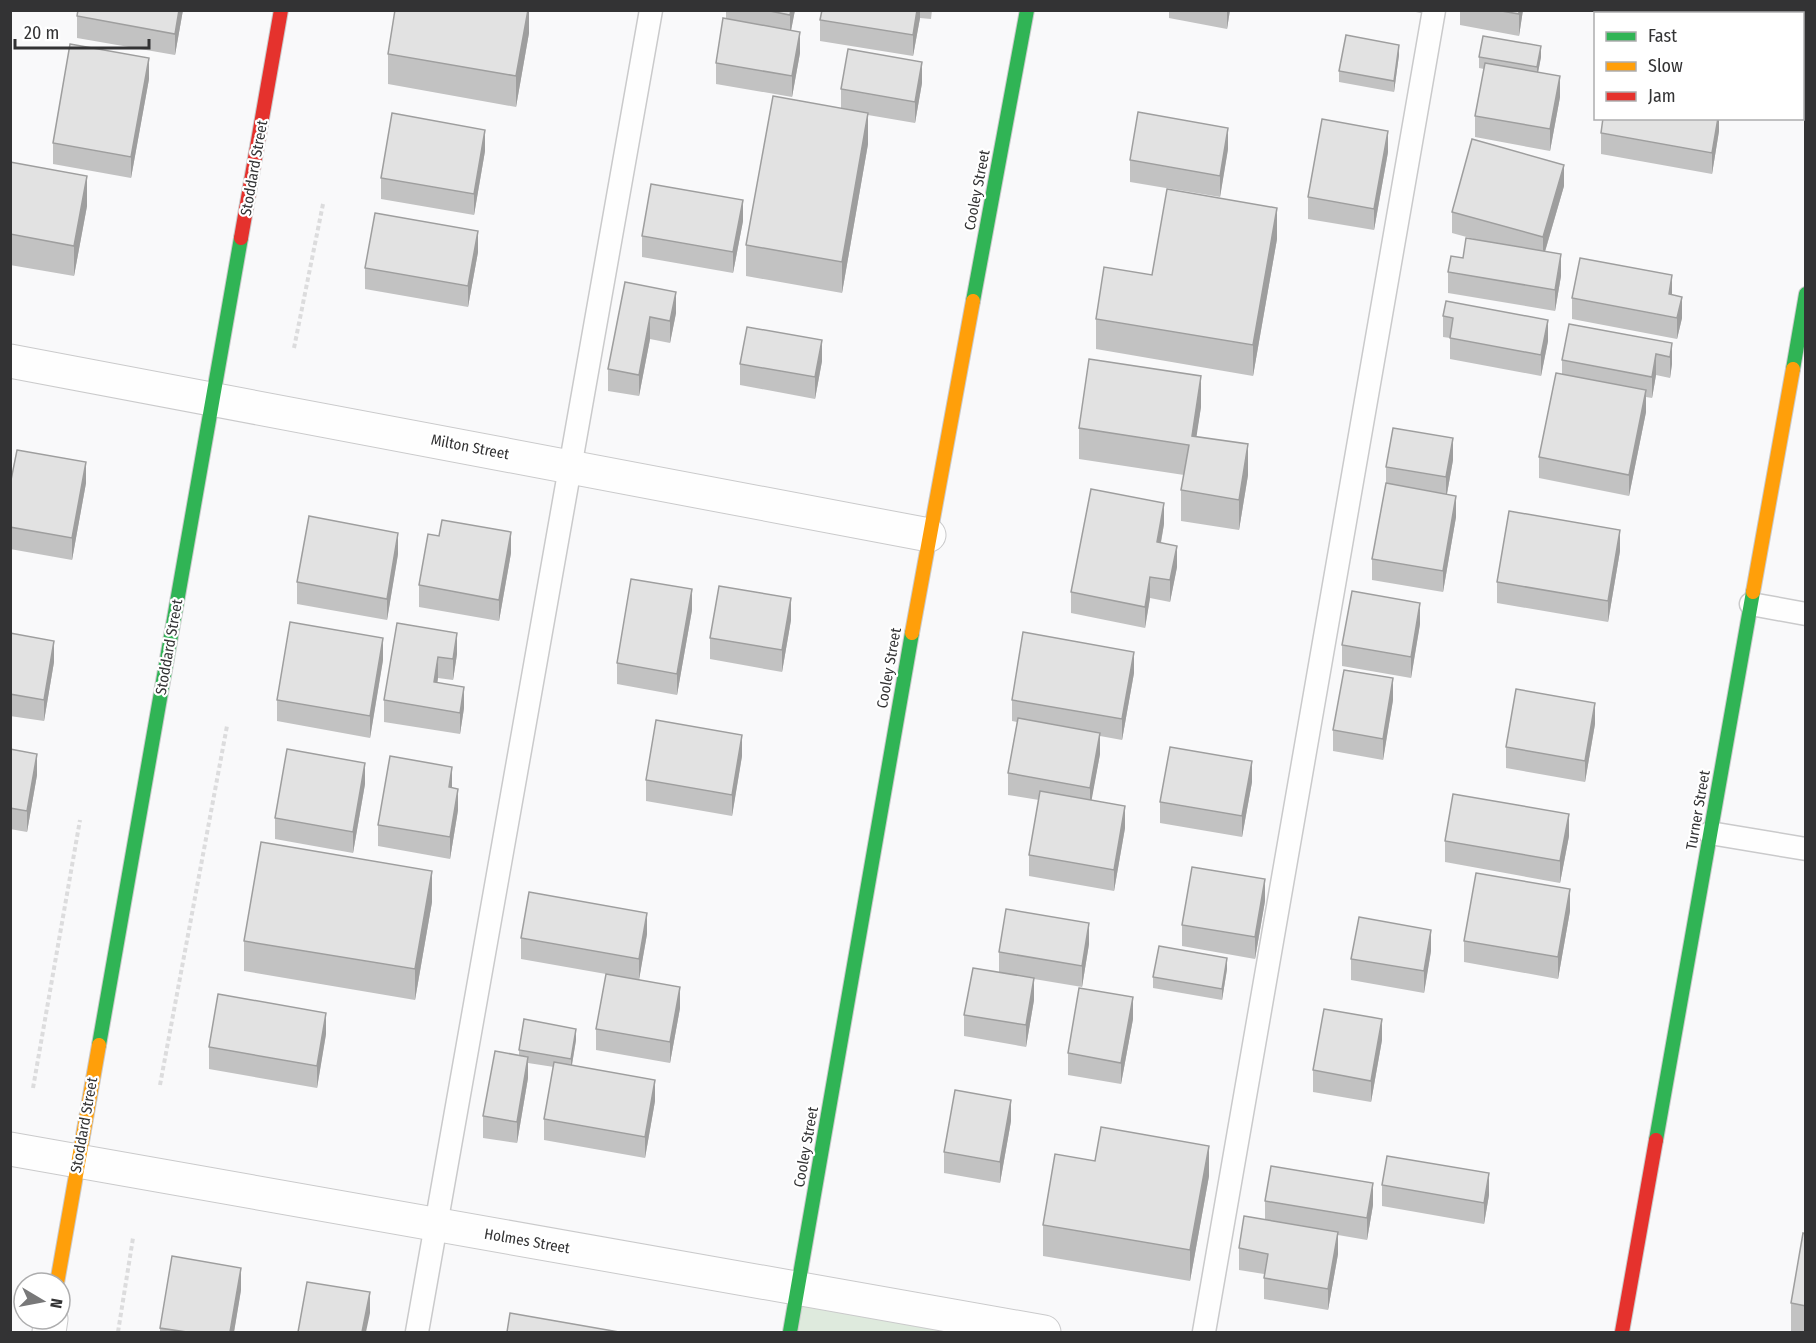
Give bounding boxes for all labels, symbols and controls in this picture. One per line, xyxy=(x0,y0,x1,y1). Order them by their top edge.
scale bar xyxy=(15,12,148,50)
legend xyxy=(1594,12,1804,120)
text: 20 m xyxy=(24,22,59,44)
text: Fast xyxy=(1648,25,1677,47)
text: Slow xyxy=(1648,55,1683,77)
text: Jam xyxy=(1648,85,1676,107)
street label: Stoddard Street xyxy=(237,119,271,217)
street label: Cooley Street xyxy=(960,148,994,232)
street label: Milton Street xyxy=(429,431,511,463)
street label: Stoddard Street xyxy=(152,598,186,696)
street label: Cooley Street xyxy=(873,626,905,710)
street label: Turner Street xyxy=(1682,769,1714,851)
street label: Stoddard Street xyxy=(67,1076,101,1174)
street label: Cooley Street xyxy=(790,1105,822,1189)
street label: Holmes Street xyxy=(483,1225,571,1257)
north arrow xyxy=(12,1271,72,1331)
text: N xyxy=(46,1297,66,1310)

